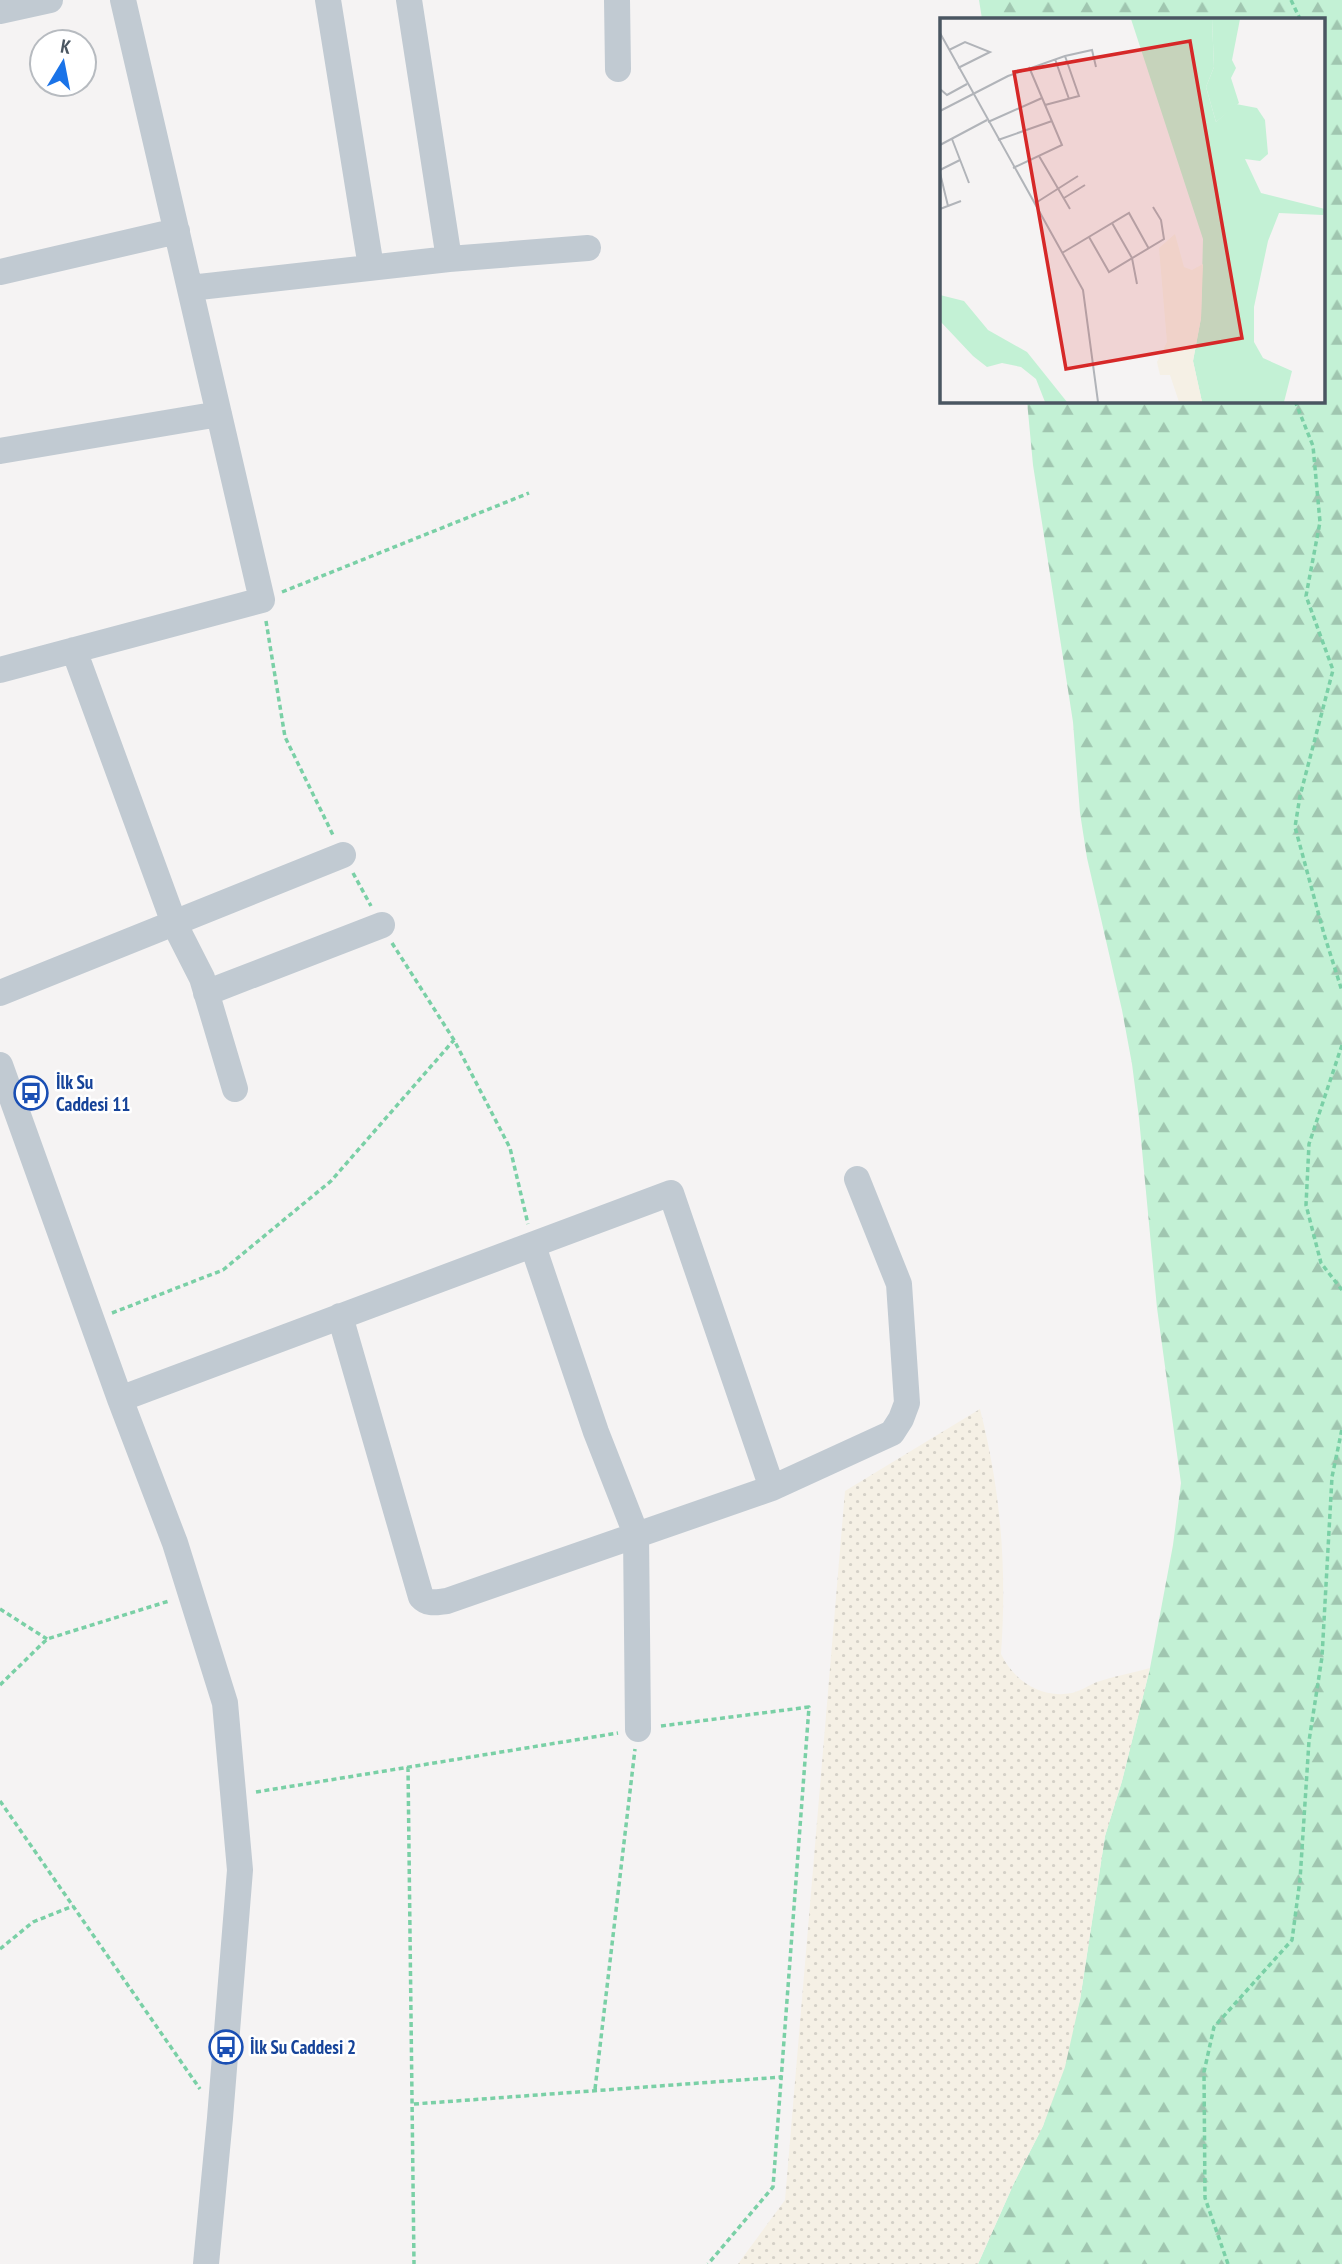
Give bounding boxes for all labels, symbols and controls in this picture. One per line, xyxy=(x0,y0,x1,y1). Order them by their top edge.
inset map xyxy=(940,18,1324,402)
north arrow xyxy=(28,28,98,98)
text: K xyxy=(59,34,73,59)
place label: İlk Su Caddesi 11 xyxy=(56,1070,130,1116)
bus stop icon: İlk Su Caddesi 11 xyxy=(12,1074,50,1112)
bus stop icon: İlk Su Caddesi 2 xyxy=(207,2028,245,2066)
place label: İlk Su Caddesi 2 xyxy=(250,2035,356,2059)

